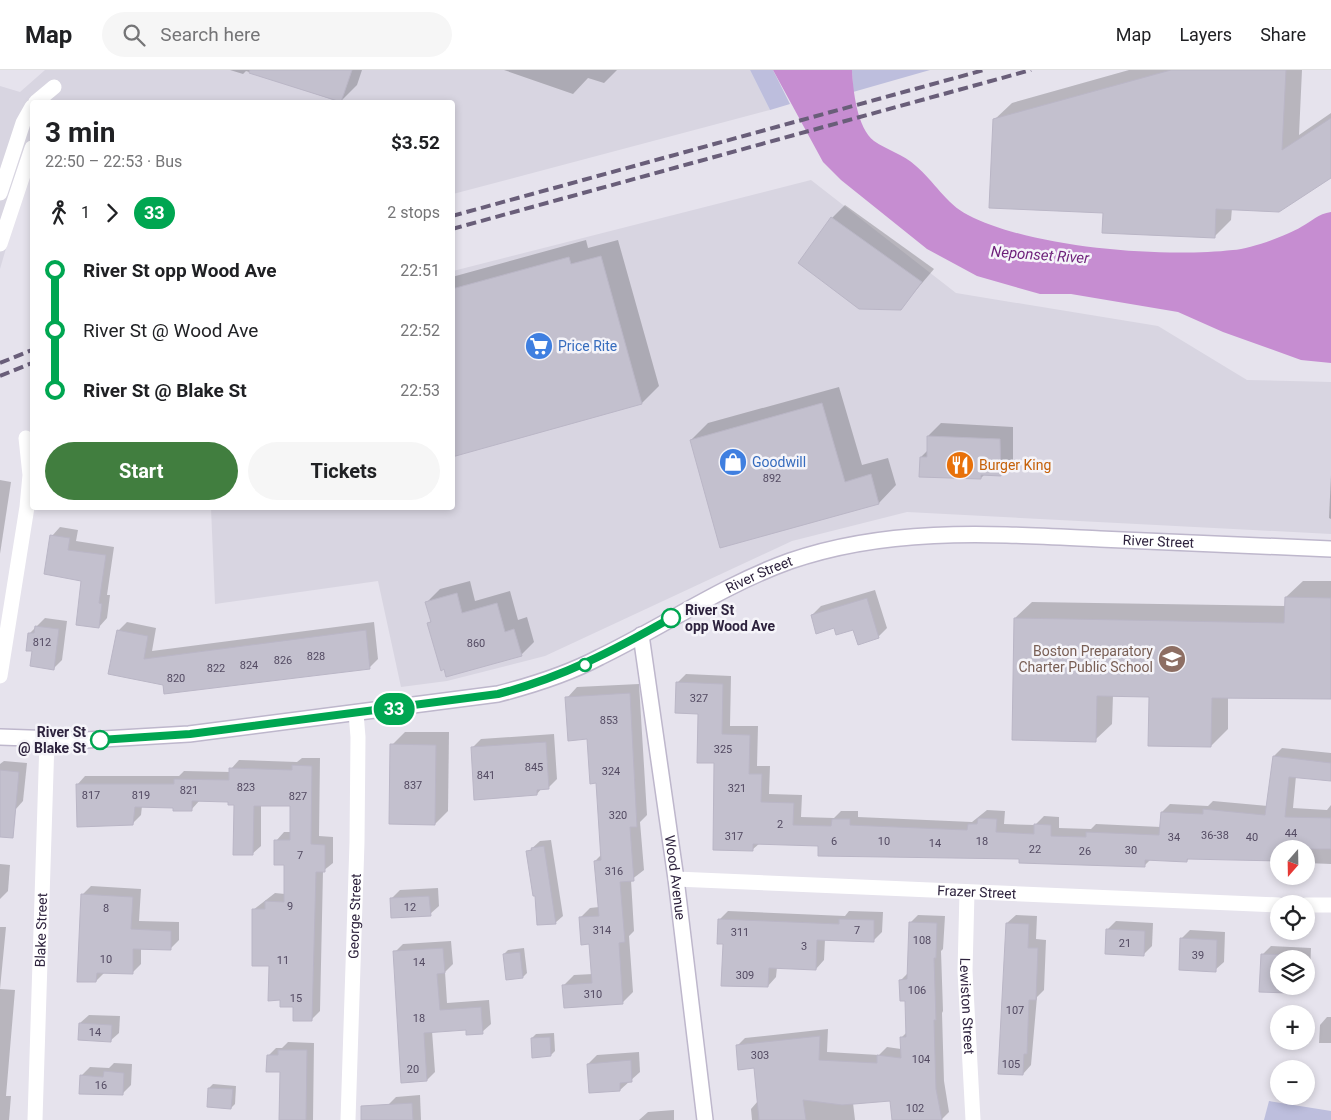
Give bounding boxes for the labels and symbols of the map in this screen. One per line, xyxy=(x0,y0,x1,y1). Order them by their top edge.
water label: Neponset River xyxy=(990,243,1091,267)
supermarket icon: Price Rite xyxy=(524,331,554,361)
place label: Price Rite xyxy=(558,338,617,354)
shop icon: Goodwill xyxy=(718,447,748,477)
restaurant icon: Burger King xyxy=(945,450,975,480)
place label: Goodwill xyxy=(752,454,806,470)
place label: Burger King xyxy=(979,457,1051,473)
house number: 892 xyxy=(763,472,781,485)
street label: River Street xyxy=(1122,532,1195,551)
street label: River Street xyxy=(723,553,795,596)
place label: River St opp Wood Ave xyxy=(685,602,775,634)
marker: River St opp Wood Ave xyxy=(661,608,681,628)
house number: 812 xyxy=(33,636,51,649)
house number: 860 xyxy=(467,637,485,650)
place label: Boston Preparatory Charter Public School xyxy=(1019,643,1153,675)
school or university icon: Boston Preparatory Charter Public School xyxy=(1157,644,1187,674)
house number: 828 xyxy=(307,650,325,663)
house number: 826 xyxy=(274,654,292,667)
unlabelled marker xyxy=(578,658,592,672)
house number: 824 xyxy=(240,659,258,672)
house number: 822 xyxy=(207,662,225,675)
house number: 820 xyxy=(167,672,185,685)
house number: 327 xyxy=(690,692,708,705)
line badge: 33 xyxy=(372,693,416,725)
house number: 853 xyxy=(600,714,618,727)
place label: River St @ Blake St xyxy=(18,724,86,756)
marker: River St @ Blake St xyxy=(90,730,110,750)
house number: 325 xyxy=(714,743,732,756)
house number: 845 xyxy=(525,761,543,774)
house number: 324 xyxy=(602,765,620,778)
house number: 841 xyxy=(477,769,495,782)
house number: 837 xyxy=(404,779,422,792)
house number: 823 xyxy=(237,781,255,794)
house number: 321 xyxy=(728,782,746,795)
house number: 821 xyxy=(180,784,198,797)
house number: 817 xyxy=(82,789,100,802)
house number: 819 xyxy=(132,789,150,802)
house number: 827 xyxy=(289,790,307,803)
house number: 320 xyxy=(609,809,627,822)
house number: 2 xyxy=(777,818,783,831)
house number: 44 xyxy=(1285,827,1297,840)
house number: 36-38 xyxy=(1201,829,1229,842)
house number: 317 xyxy=(725,830,743,843)
house number: 34 xyxy=(1168,831,1180,844)
house number: 40 xyxy=(1246,831,1258,844)
street label: Wood Avenue xyxy=(662,834,689,921)
house number: 6 xyxy=(831,835,837,848)
house number: 10 xyxy=(878,835,890,848)
house number: 18 xyxy=(976,835,988,848)
house number: 14 xyxy=(929,837,941,850)
north arrow xyxy=(1270,840,1315,885)
house number: 22 xyxy=(1029,843,1041,856)
house number: 30 xyxy=(1125,844,1137,857)
house number: 26 xyxy=(1079,845,1091,858)
house number: 7 xyxy=(297,849,303,862)
house number: 316 xyxy=(605,865,623,878)
street label: George Street xyxy=(345,873,364,959)
street label: Frazer Street xyxy=(937,882,1017,902)
street label: Blake Street xyxy=(32,892,50,968)
house number: 9 xyxy=(287,900,293,913)
house number: 12 xyxy=(404,901,416,914)
house number: 8 xyxy=(103,902,109,915)
house number: 314 xyxy=(593,924,611,937)
house number: 7 xyxy=(854,924,860,937)
house number: 311 xyxy=(731,926,749,939)
house number: 108 xyxy=(913,934,931,947)
house number: 21 xyxy=(1119,937,1131,950)
house number: 3 xyxy=(801,940,807,953)
house number: 39 xyxy=(1192,949,1204,962)
house number: 10 xyxy=(100,953,112,966)
house number: 11 xyxy=(277,954,289,967)
house number: 14 xyxy=(413,956,425,969)
street label: Lewiston Street xyxy=(957,957,977,1055)
house number: 309 xyxy=(736,969,754,982)
house number: 106 xyxy=(908,984,926,997)
house number: 310 xyxy=(584,988,602,1001)
house number: 15 xyxy=(290,992,302,1005)
house number: 107 xyxy=(1006,1004,1024,1017)
house number: 18 xyxy=(413,1012,425,1025)
house number: 14 xyxy=(89,1026,101,1039)
house number: 303 xyxy=(751,1049,769,1062)
house number: 104 xyxy=(912,1053,930,1066)
house number: 105 xyxy=(1002,1058,1020,1071)
house number: 20 xyxy=(407,1063,419,1076)
house number: 16 xyxy=(95,1079,107,1092)
house number: 102 xyxy=(906,1102,924,1115)

